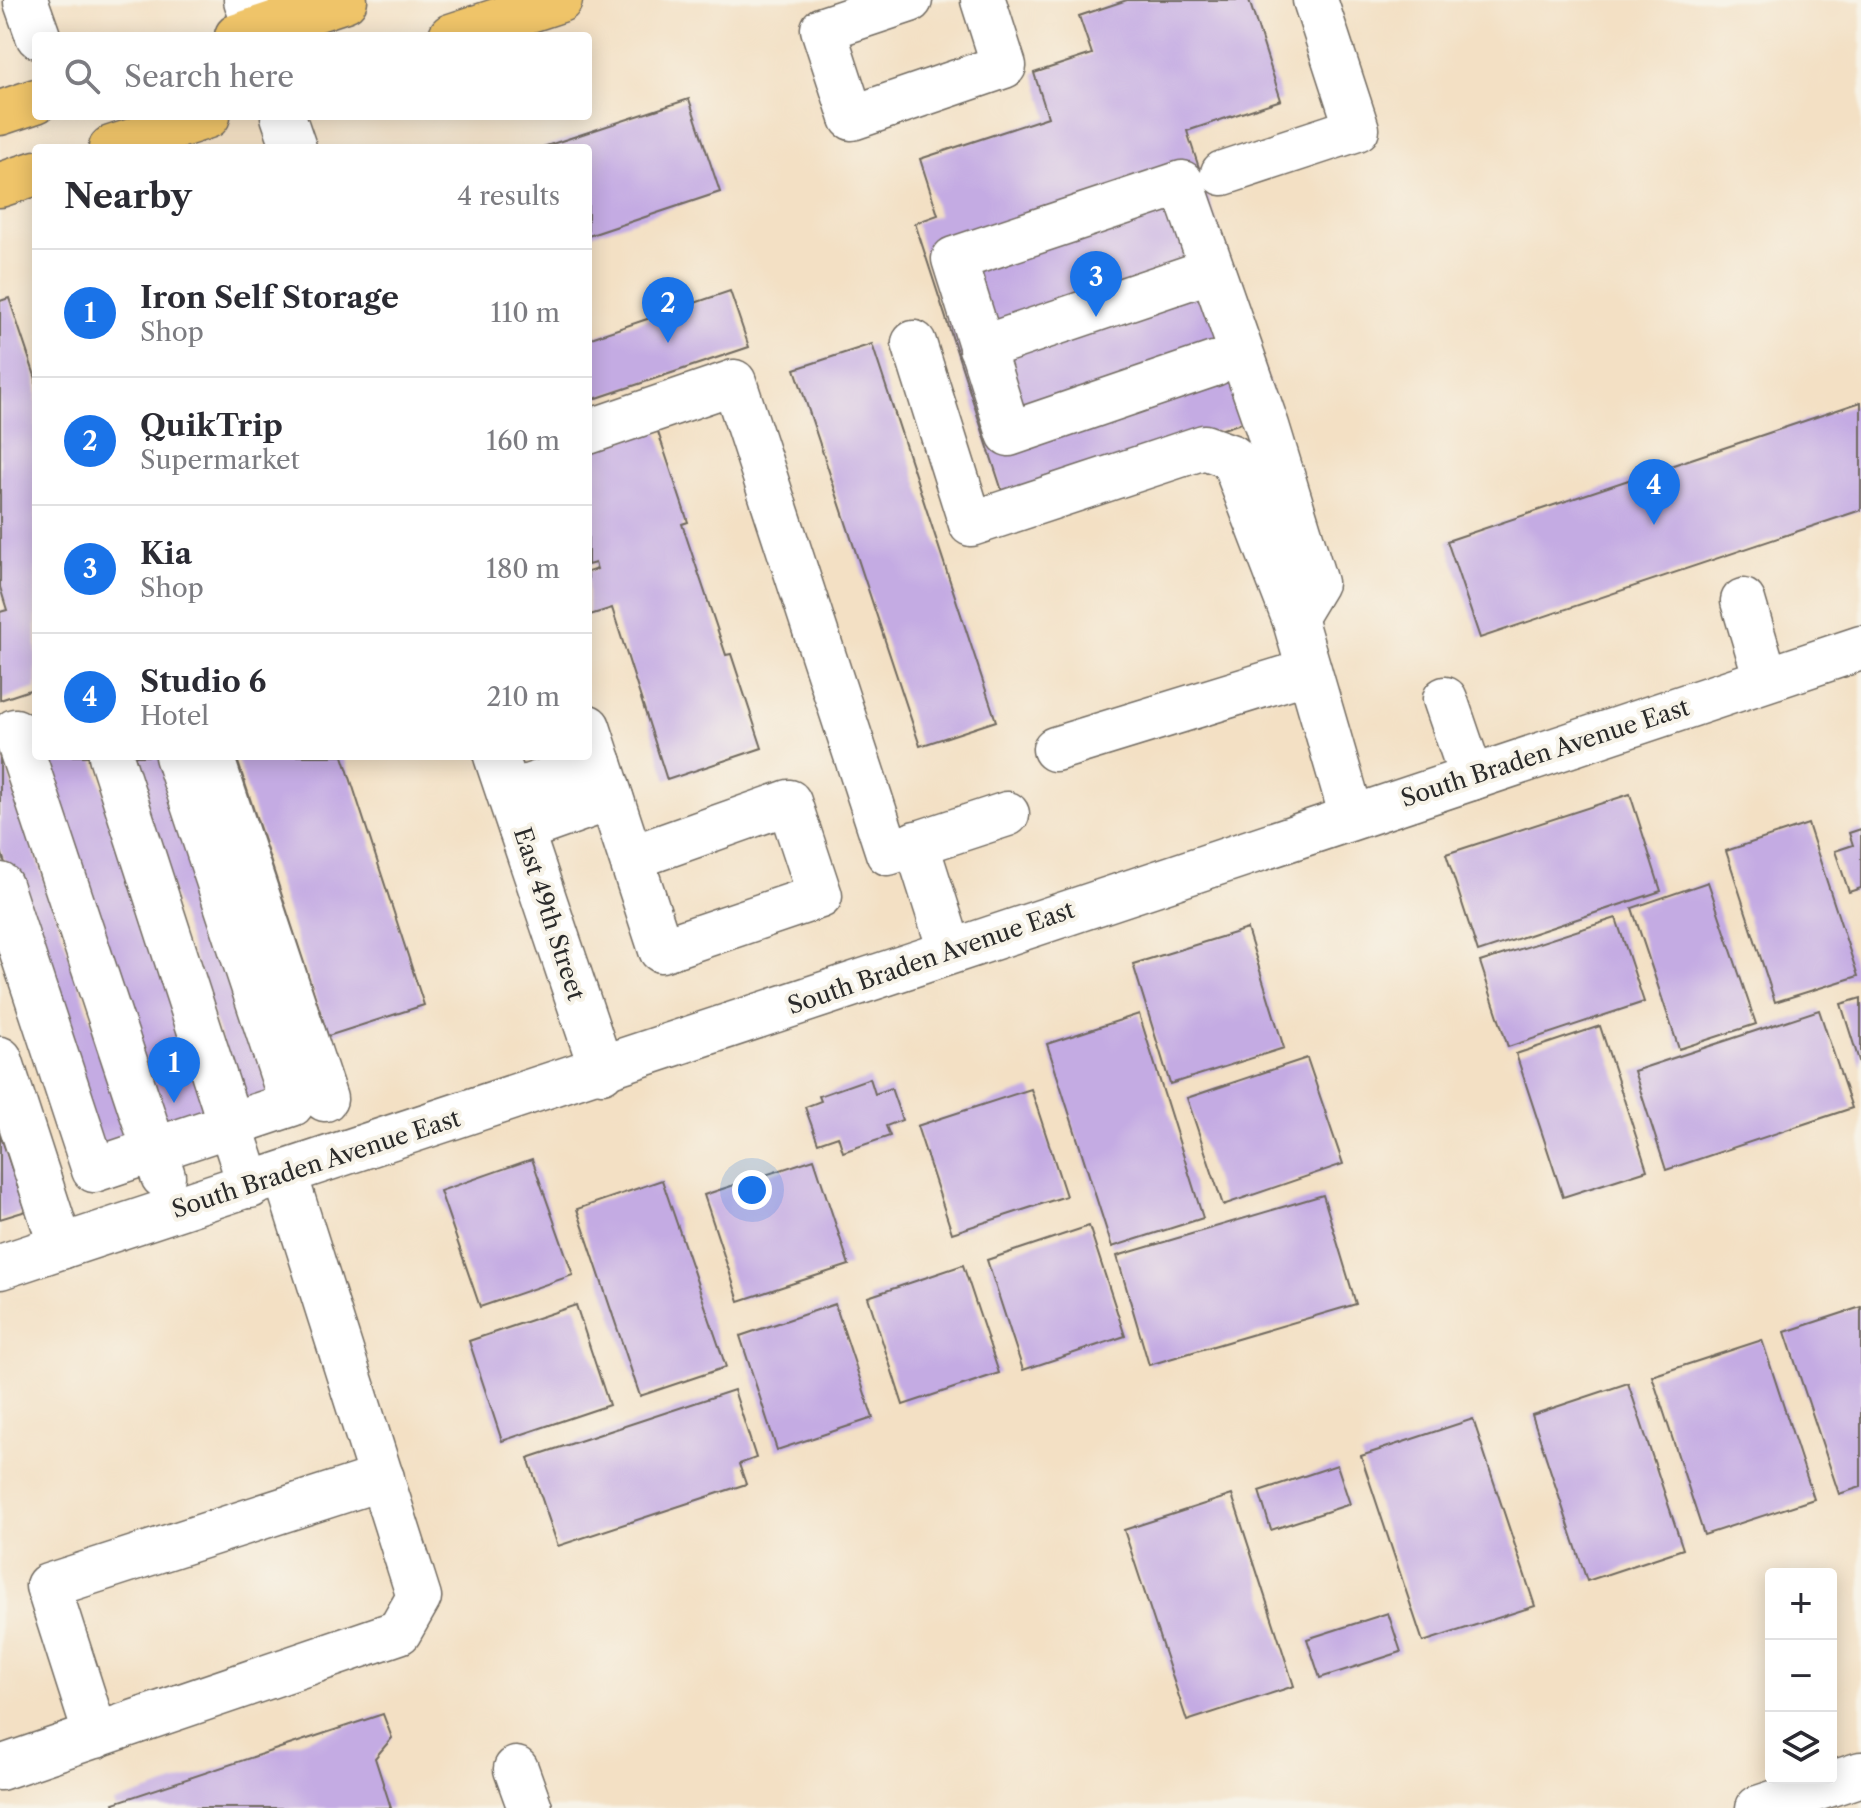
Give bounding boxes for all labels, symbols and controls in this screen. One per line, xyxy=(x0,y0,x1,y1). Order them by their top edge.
search box xyxy=(32,32,592,120)
icon: search xyxy=(60,54,104,98)
text: Search here xyxy=(124,58,294,95)
text: Nearby xyxy=(64,175,192,217)
text: 4 results xyxy=(457,180,560,212)
pin: 3 xyxy=(1070,251,1122,317)
pin: 2 xyxy=(642,277,694,343)
text: Iron Self Storage xyxy=(140,279,399,316)
text: 1 xyxy=(84,297,96,329)
text: 110 m xyxy=(491,297,560,329)
text: Shop xyxy=(140,316,204,348)
text: QuikTrip xyxy=(140,407,283,444)
text: 2 xyxy=(82,425,98,457)
text: 160 m xyxy=(486,425,560,457)
text: Supermarket xyxy=(140,444,300,476)
pin: 4 xyxy=(1628,459,1680,525)
text: Kia xyxy=(140,535,192,572)
text: 3 xyxy=(83,553,97,585)
text: 180 m xyxy=(486,553,560,585)
text: Shop xyxy=(140,572,204,604)
text: Studio 6 xyxy=(140,663,266,700)
text: 4 xyxy=(82,681,98,713)
text: 210 m xyxy=(487,681,560,713)
street label: South Braden Avenue East xyxy=(1397,692,1693,813)
text: Hotel xyxy=(140,700,209,732)
street label: East 49th Street xyxy=(508,824,591,1005)
street label: South Braden Avenue East xyxy=(784,895,1078,1020)
pin: 1 xyxy=(148,1037,200,1103)
street label: South Braden Avenue East xyxy=(168,1103,464,1224)
your location xyxy=(732,1170,772,1210)
map controls xyxy=(1765,1568,1837,1784)
button: + xyxy=(1765,1568,1837,1640)
button: − xyxy=(1765,1640,1837,1712)
button: layers xyxy=(1765,1712,1837,1784)

